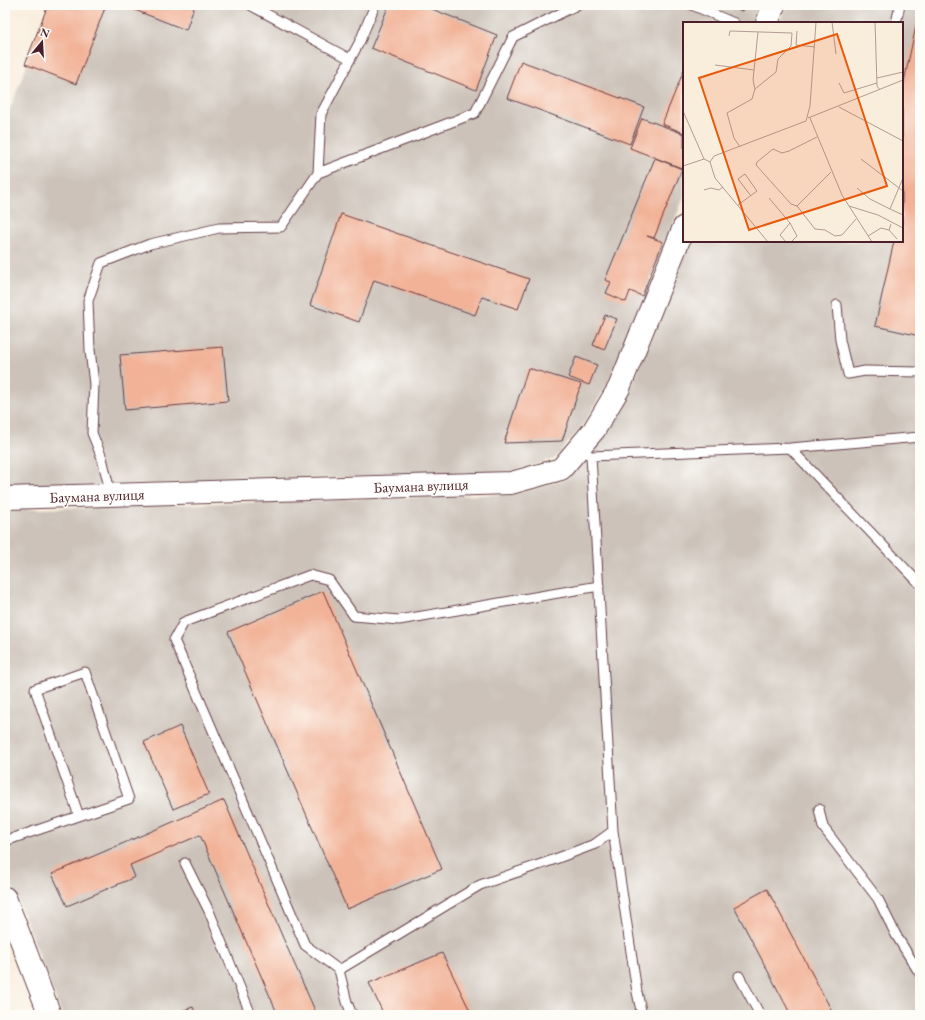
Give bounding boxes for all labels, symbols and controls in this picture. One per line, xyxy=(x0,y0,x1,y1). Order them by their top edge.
north arrow xyxy=(22,22,62,62)
inset map xyxy=(683,22,903,242)
text: N xyxy=(39,24,52,41)
street label: Баумана вулиця xyxy=(373,474,469,497)
street label: Баумана вулиця xyxy=(49,484,145,507)

